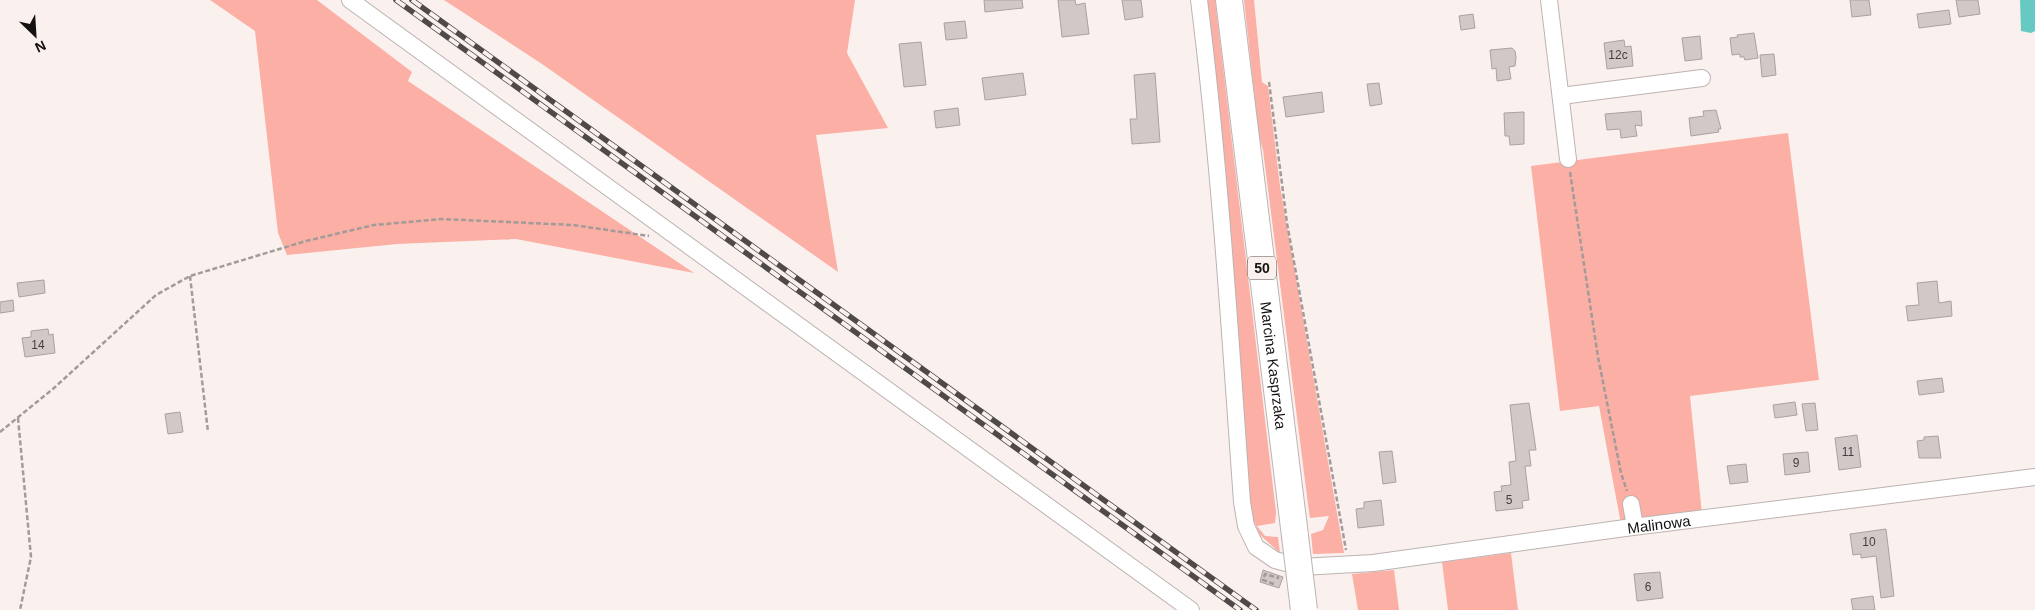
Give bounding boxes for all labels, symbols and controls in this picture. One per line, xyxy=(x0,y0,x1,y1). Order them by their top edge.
north arrow xyxy=(10,10,60,60)
text: N xyxy=(33,37,48,56)
house number: 12c xyxy=(1608,48,1628,62)
road number: 50 xyxy=(1248,256,1276,280)
street label: Marcina Kasprzaka xyxy=(1258,300,1290,431)
house number: 14 xyxy=(31,338,45,352)
house number: 11 xyxy=(1842,445,1855,459)
house number: 9 xyxy=(1793,456,1800,470)
house number: 5 xyxy=(1506,493,1513,507)
street label: Malinowa xyxy=(1626,511,1692,536)
house number: 10 xyxy=(1862,535,1876,549)
house number: 6 xyxy=(1645,580,1652,594)

